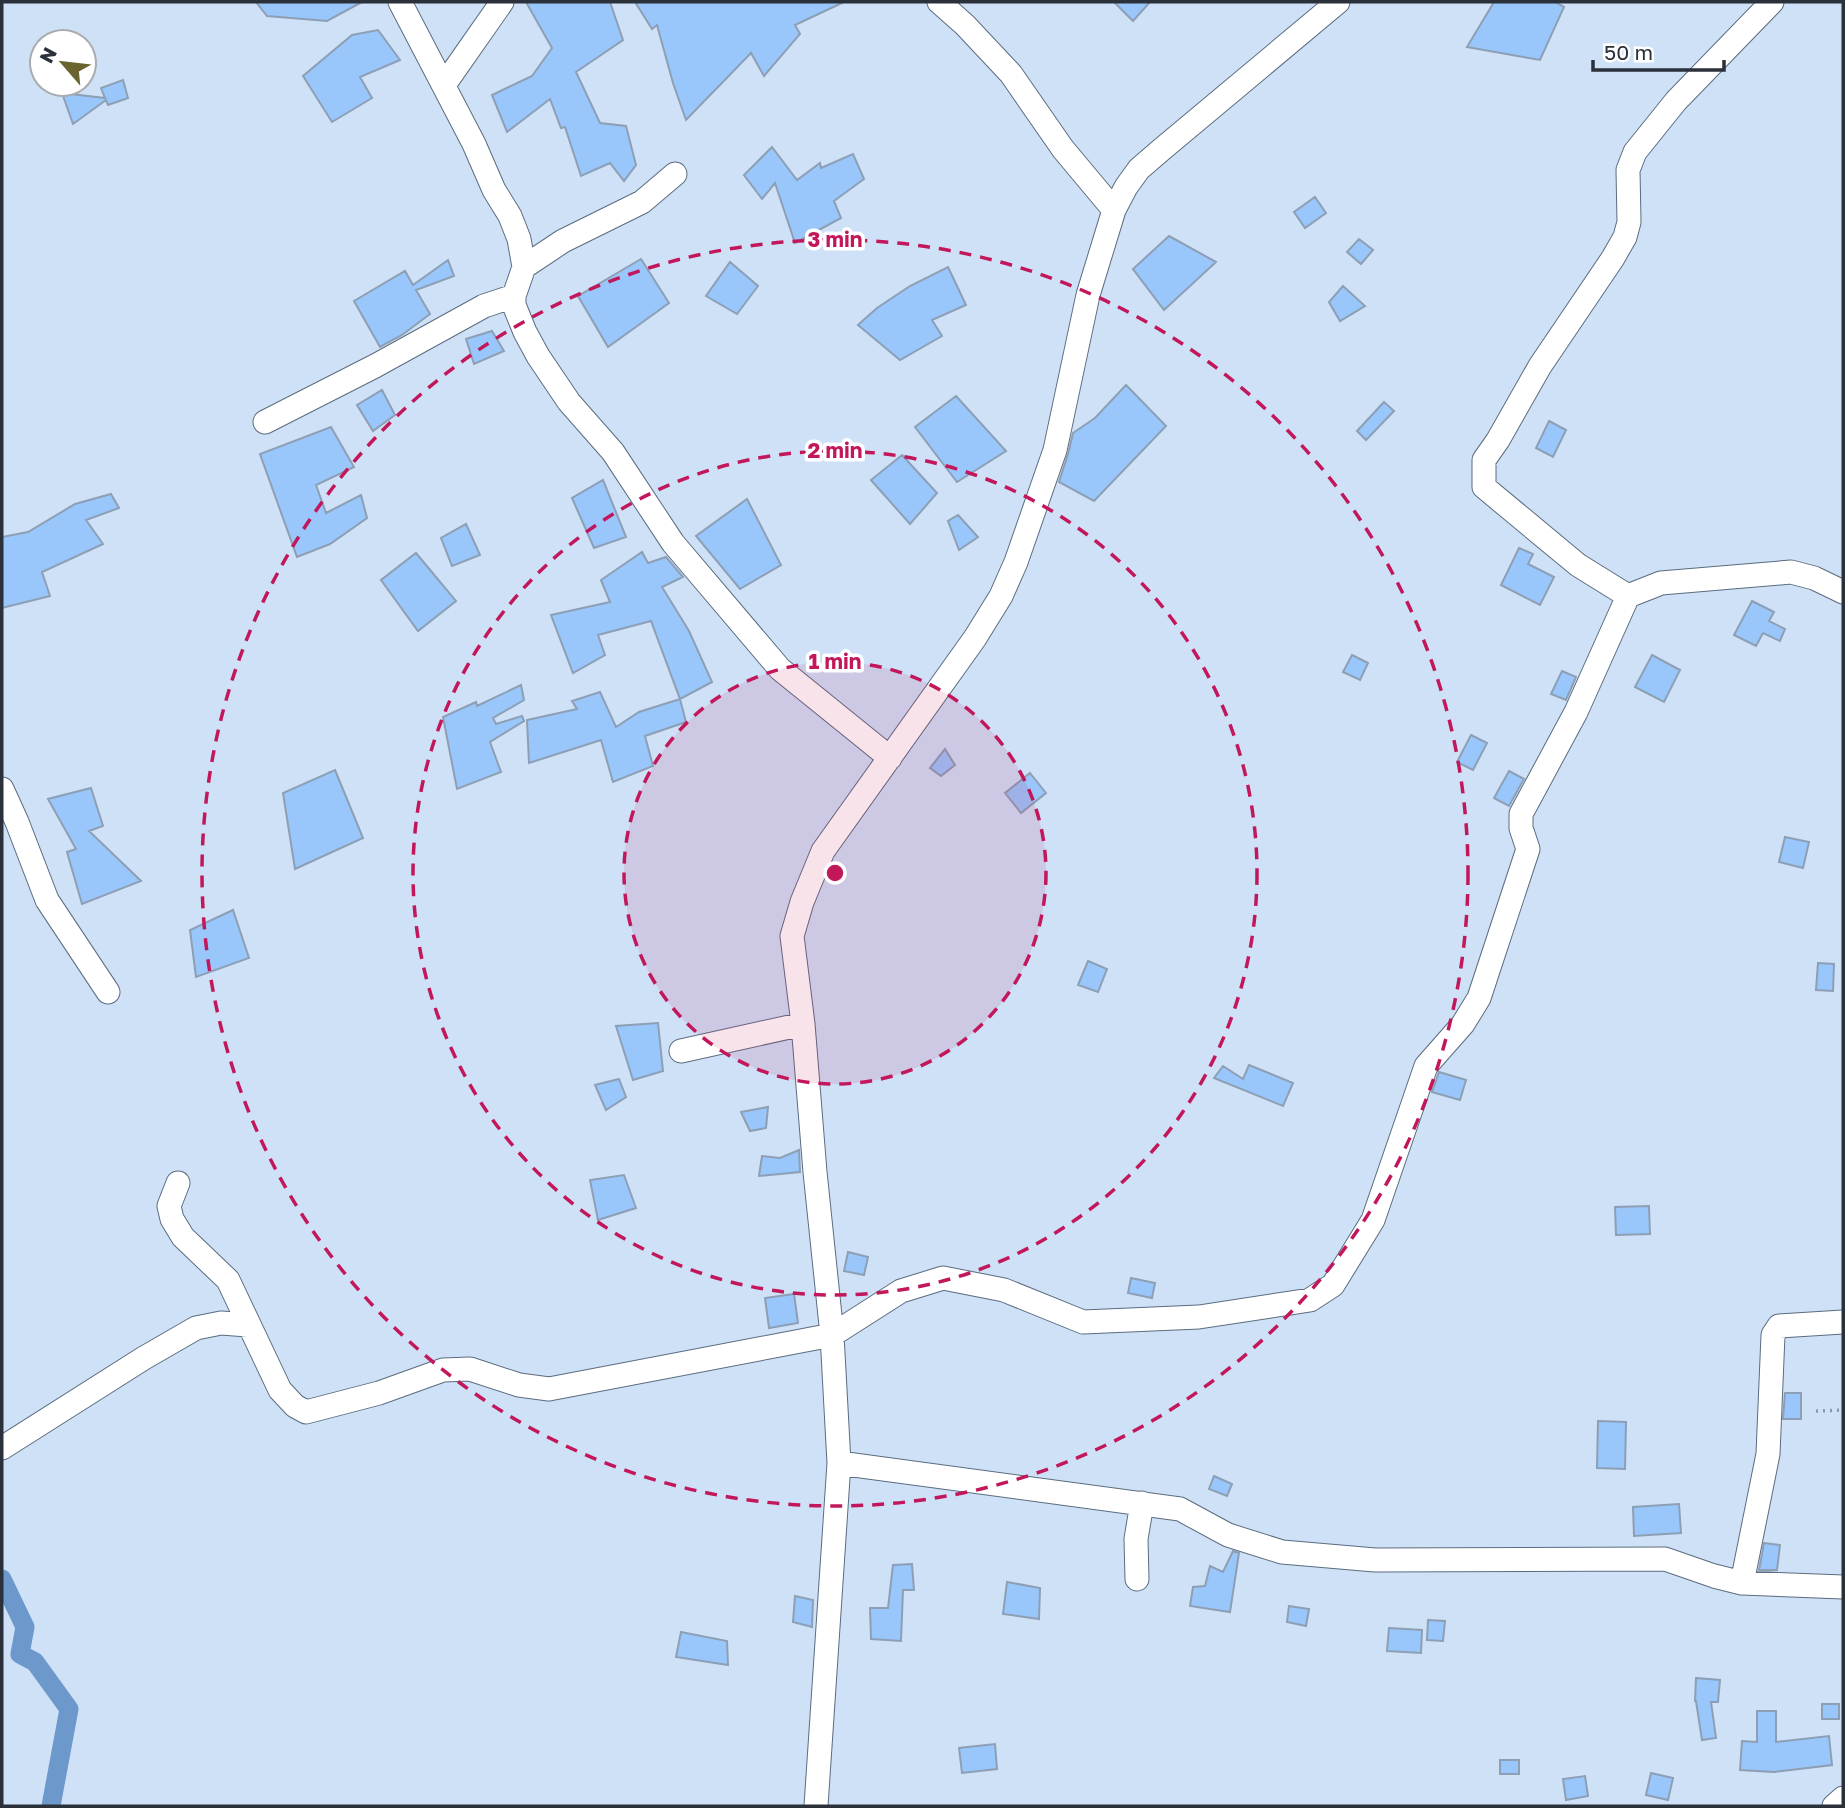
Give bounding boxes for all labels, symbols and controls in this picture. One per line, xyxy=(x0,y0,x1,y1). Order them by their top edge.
north arrow xyxy=(28,28,98,98)
scale bar xyxy=(1593,28,1724,72)
text: 50 m xyxy=(1604,39,1653,65)
text: N xyxy=(34,43,61,67)
text: 3 min xyxy=(808,226,862,252)
text: 2 min xyxy=(808,437,862,463)
text: 1 min xyxy=(809,648,861,674)
centre of rings xyxy=(823,861,847,885)

